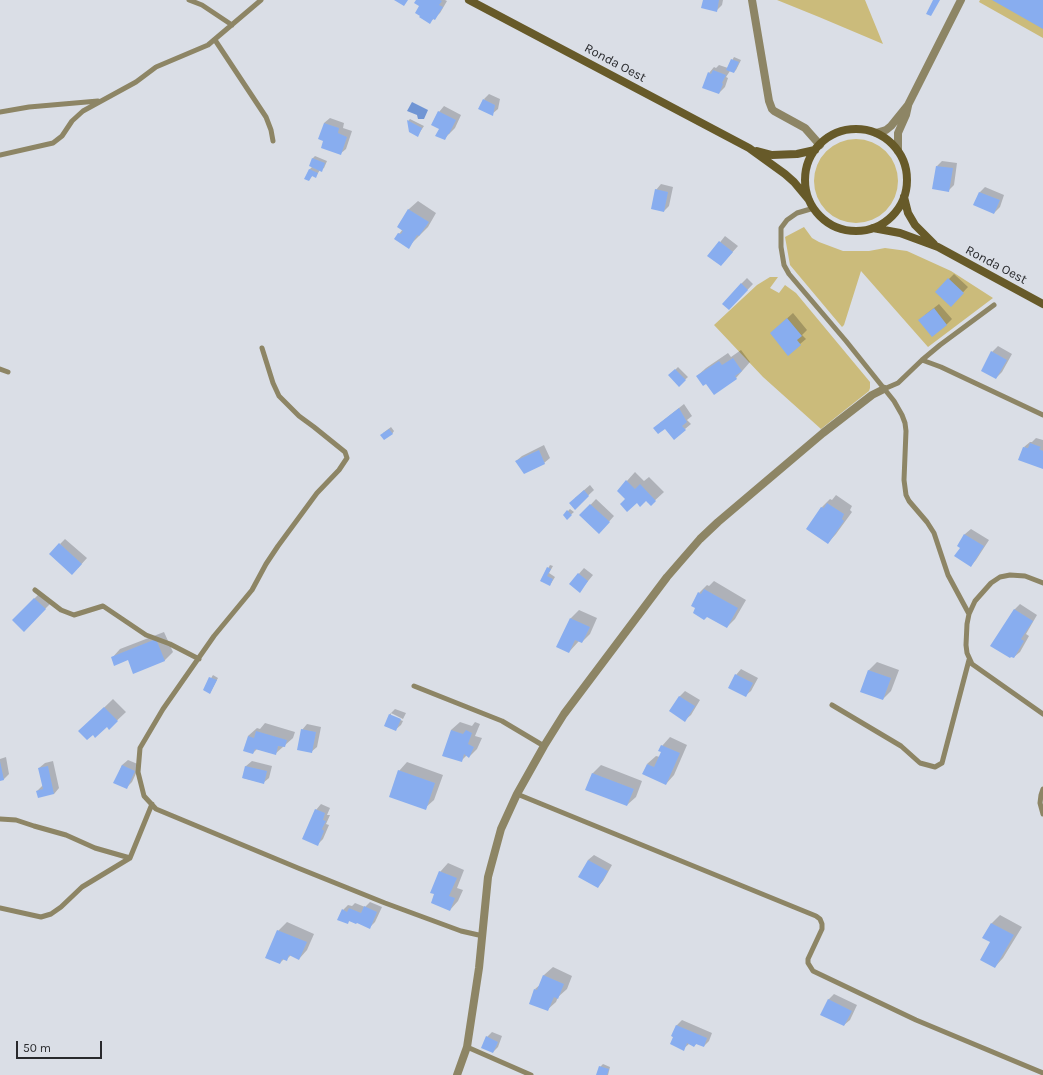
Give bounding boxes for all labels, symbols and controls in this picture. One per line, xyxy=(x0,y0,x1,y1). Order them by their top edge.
street label: Ronda Oest xyxy=(581,40,649,86)
street label: Ronda Oest xyxy=(962,242,1030,288)
scale bar xyxy=(18,1033,104,1059)
text: 50 m xyxy=(23,1041,51,1055)

